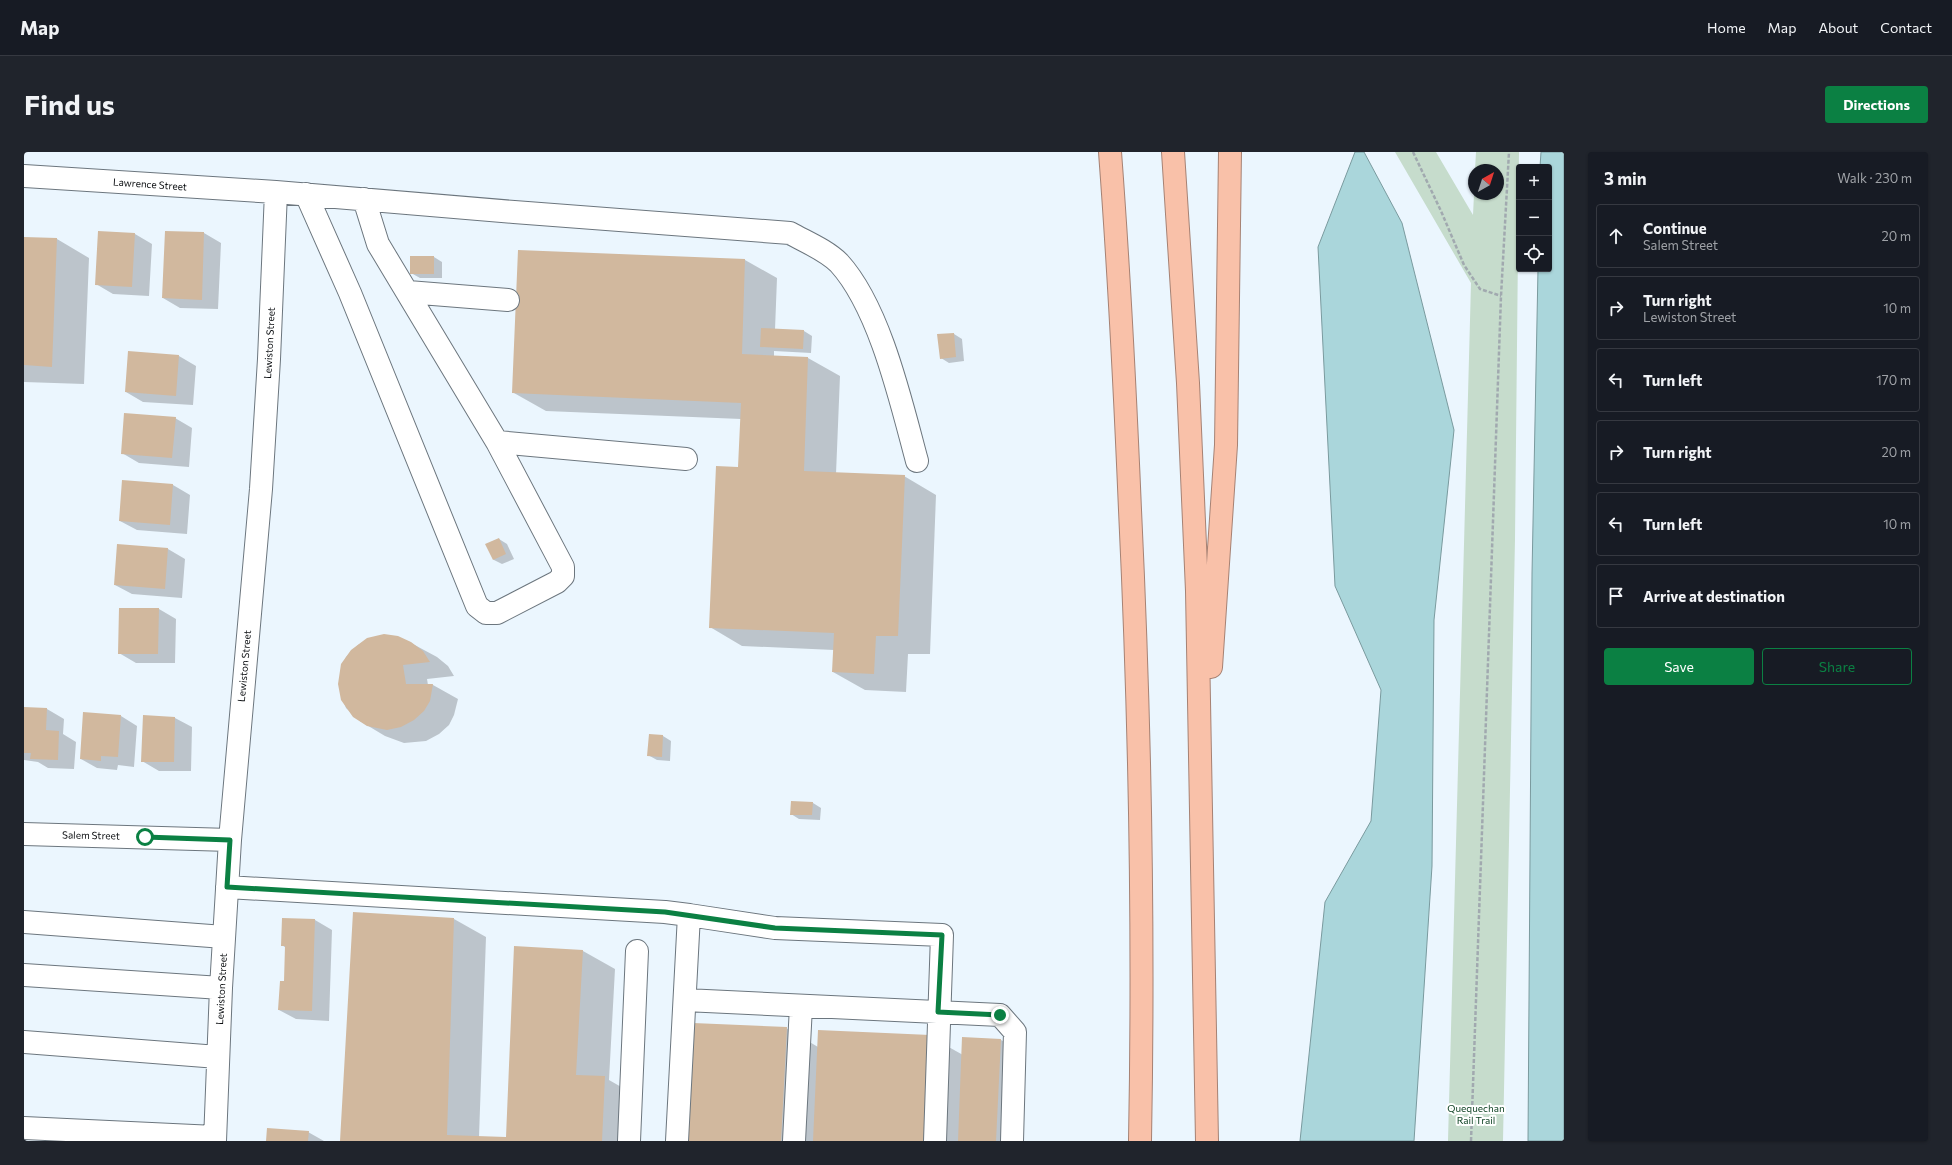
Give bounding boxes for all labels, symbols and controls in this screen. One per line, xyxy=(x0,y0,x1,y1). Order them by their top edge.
text: Map xyxy=(20,16,59,39)
text: Home xyxy=(1707,19,1746,36)
text: Map xyxy=(1768,19,1796,36)
text: About xyxy=(1818,19,1858,36)
text: Contact xyxy=(1880,19,1932,36)
button: Directions xyxy=(1825,86,1928,123)
text: Find us xyxy=(24,87,115,121)
north arrow xyxy=(1468,164,1504,200)
map controls xyxy=(1516,164,1552,272)
button: + xyxy=(1516,164,1552,200)
text: 3 min xyxy=(1604,168,1647,189)
text: Walk · 230 m xyxy=(1837,170,1912,186)
street label: Lawrence Street xyxy=(113,175,187,193)
button: − xyxy=(1516,200,1552,236)
text: Continue xyxy=(1643,219,1707,237)
icon: ahead xyxy=(1605,225,1627,247)
text: 20 m xyxy=(1882,228,1911,244)
button: locate xyxy=(1516,236,1552,272)
text: Salem Street xyxy=(1643,237,1718,253)
text: Turn right xyxy=(1643,291,1712,309)
icon: right xyxy=(1605,297,1627,319)
text: 10 m xyxy=(1883,300,1911,316)
street label: Lewiston Street xyxy=(261,307,277,379)
text: Lewiston Street xyxy=(1643,309,1736,325)
icon: left xyxy=(1605,369,1627,391)
text: Turn left xyxy=(1643,371,1702,389)
text: 170 m xyxy=(1876,372,1911,388)
icon: right xyxy=(1605,441,1627,463)
text: Turn right xyxy=(1643,443,1712,461)
text: 20 m xyxy=(1882,444,1911,460)
icon: left xyxy=(1605,513,1627,535)
text: Turn left xyxy=(1643,515,1702,533)
text: 10 m xyxy=(1883,516,1911,532)
icon: arrive xyxy=(1605,585,1627,607)
text: Arrive at destination xyxy=(1643,587,1785,605)
street label: Lewiston Street xyxy=(235,630,253,702)
button: Save xyxy=(1604,648,1754,685)
button: Share xyxy=(1762,648,1912,685)
street label: Salem Street xyxy=(62,828,120,842)
route start xyxy=(136,828,154,846)
street label: Lewiston Street xyxy=(213,953,229,1025)
route end xyxy=(991,1006,1009,1024)
park label: Quequechan Rail Trail xyxy=(1447,1102,1505,1126)

